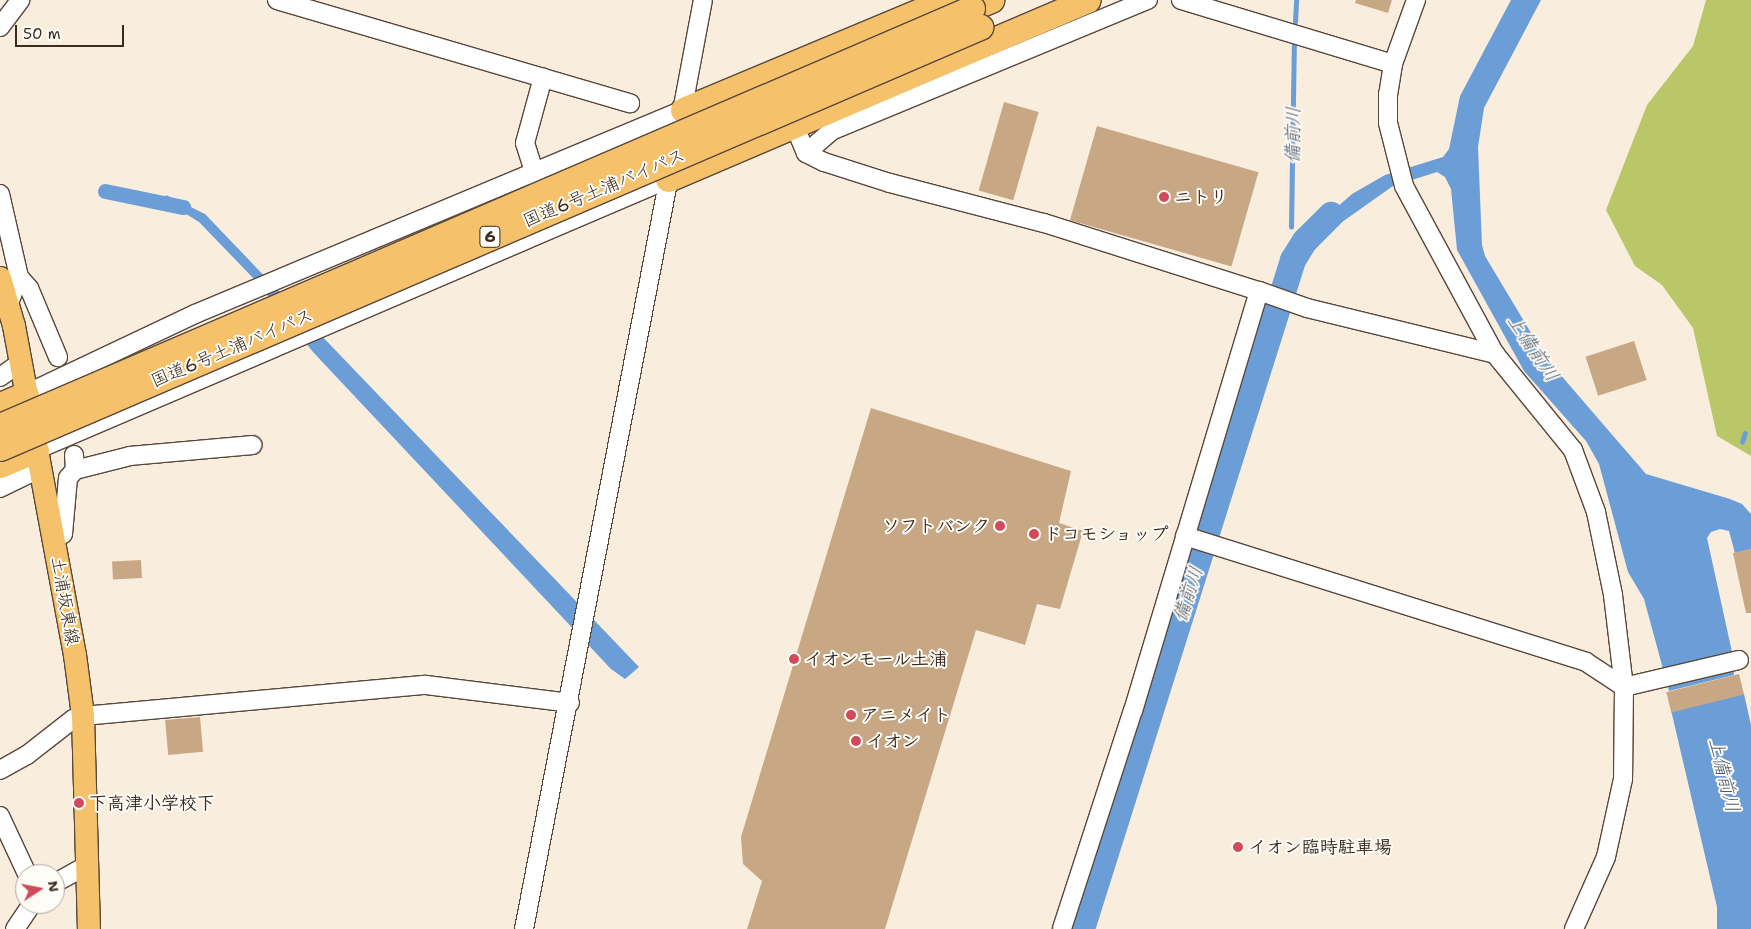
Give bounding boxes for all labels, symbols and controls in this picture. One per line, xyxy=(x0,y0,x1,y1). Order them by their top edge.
scale bar xyxy=(18,15,126,47)
text: 50 m xyxy=(23,24,61,44)
water label: 備前川 xyxy=(1281,106,1305,164)
street label: 国道6号土浦バイパス xyxy=(519,144,689,232)
place label: ニトリ xyxy=(1174,186,1228,208)
marker: ニトリ xyxy=(1158,191,1170,203)
road number: 6 xyxy=(479,223,501,250)
street label: 国道6号土浦バイパス xyxy=(147,304,317,392)
water label: 上備前川 xyxy=(1502,310,1564,386)
place label: ソフトバンク xyxy=(882,515,990,537)
marker: ソフトバンク xyxy=(994,520,1006,532)
place label: ドコモショップ xyxy=(1044,523,1170,545)
marker: ドコモショップ xyxy=(1028,528,1040,540)
street label: 土浦坂東線 xyxy=(47,555,83,647)
water label: 備前川 xyxy=(1168,563,1208,625)
place label: イオンモール土浦 xyxy=(804,648,948,670)
marker: イオンモール土浦 xyxy=(788,653,800,665)
place label: アニメイト xyxy=(861,704,951,726)
marker: アニメイト xyxy=(845,709,857,721)
place label: イオン xyxy=(866,730,920,752)
marker: イオン xyxy=(850,735,862,747)
water label: 上備前川 xyxy=(1704,735,1744,815)
place label: 下高津小学校下 xyxy=(89,792,215,814)
marker: 下高津小学校下 xyxy=(73,797,85,809)
place label: イオン臨時駐車場 xyxy=(1248,836,1392,858)
marker: イオン臨時駐車場 xyxy=(1232,841,1244,853)
north arrow xyxy=(15,864,65,914)
text: N xyxy=(44,879,64,893)

